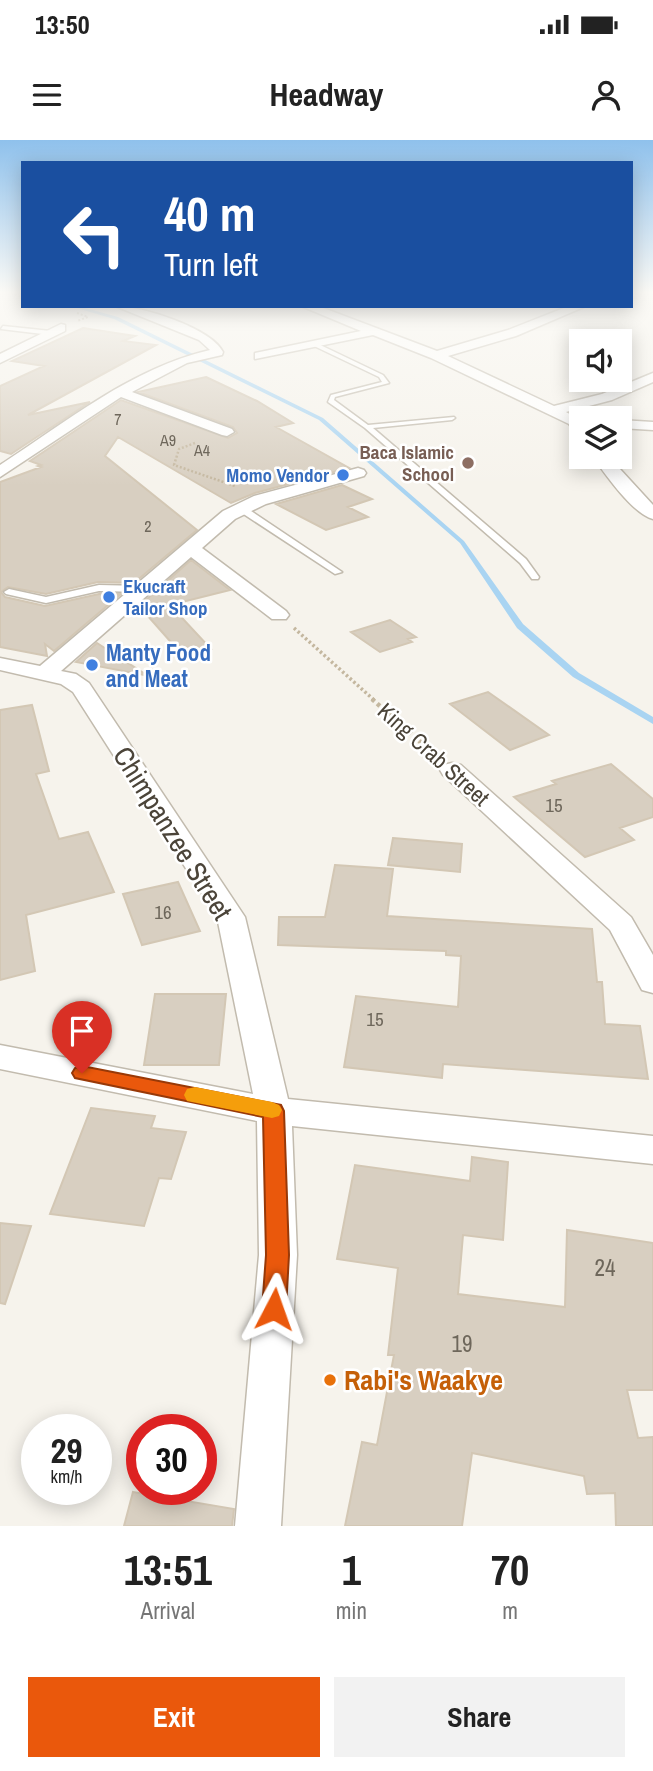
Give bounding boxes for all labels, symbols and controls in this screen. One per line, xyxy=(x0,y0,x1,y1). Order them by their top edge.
text: 13:50 xyxy=(35,7,90,42)
text: Headway xyxy=(270,73,383,116)
icon: menu xyxy=(28,76,66,114)
icon: person xyxy=(587,76,625,114)
text: 40 m xyxy=(164,180,256,246)
icon: left xyxy=(49,189,140,280)
text: Turn left xyxy=(164,243,258,286)
map controls xyxy=(569,329,632,469)
button: sound xyxy=(569,329,632,392)
button: layers xyxy=(569,406,632,469)
house number: 7 xyxy=(114,408,122,430)
house number: A9 xyxy=(159,429,176,451)
house number: A4 xyxy=(193,439,210,461)
place label: Baca Islamic School xyxy=(360,439,454,487)
marker: Baca Islamic School xyxy=(460,455,476,471)
place label: Momo Vendor xyxy=(226,462,329,488)
marker: Momo Vendor xyxy=(335,467,351,483)
house number: 2 xyxy=(144,515,152,537)
place label: Ekucraft Tailor Shop xyxy=(123,573,208,621)
marker: Ekucraft Tailor Shop xyxy=(101,589,117,605)
place label: Manty Food and Meat xyxy=(106,637,211,694)
marker: Manty Food and Meat xyxy=(84,657,100,673)
street label: King Crab Street xyxy=(371,695,497,813)
street label: Chimpanzee Street xyxy=(104,739,242,927)
house number: 15 xyxy=(545,792,563,818)
house number: 16 xyxy=(154,899,172,925)
pin xyxy=(52,1001,112,1073)
house number: 15 xyxy=(366,1006,384,1032)
icon: arrive xyxy=(63,1012,101,1050)
house number: 24 xyxy=(595,1252,616,1283)
position arrow xyxy=(237,1272,311,1346)
house number: 19 xyxy=(452,1328,472,1359)
place label: Rabi's Waakye xyxy=(344,1361,503,1399)
marker: Rabi's Waakye xyxy=(322,1372,338,1388)
speed limit sign: 30 xyxy=(126,1414,217,1505)
text: 29 xyxy=(51,1427,82,1474)
text: km/h xyxy=(51,1464,83,1489)
text: 13:51 xyxy=(124,1542,212,1598)
text: 1 xyxy=(342,1542,361,1598)
text: 70 xyxy=(491,1542,529,1598)
text: Arrival xyxy=(141,1595,195,1626)
text: min xyxy=(336,1595,367,1626)
text: m xyxy=(502,1595,518,1626)
button: Exit xyxy=(28,1677,320,1757)
button: Share xyxy=(334,1677,625,1757)

